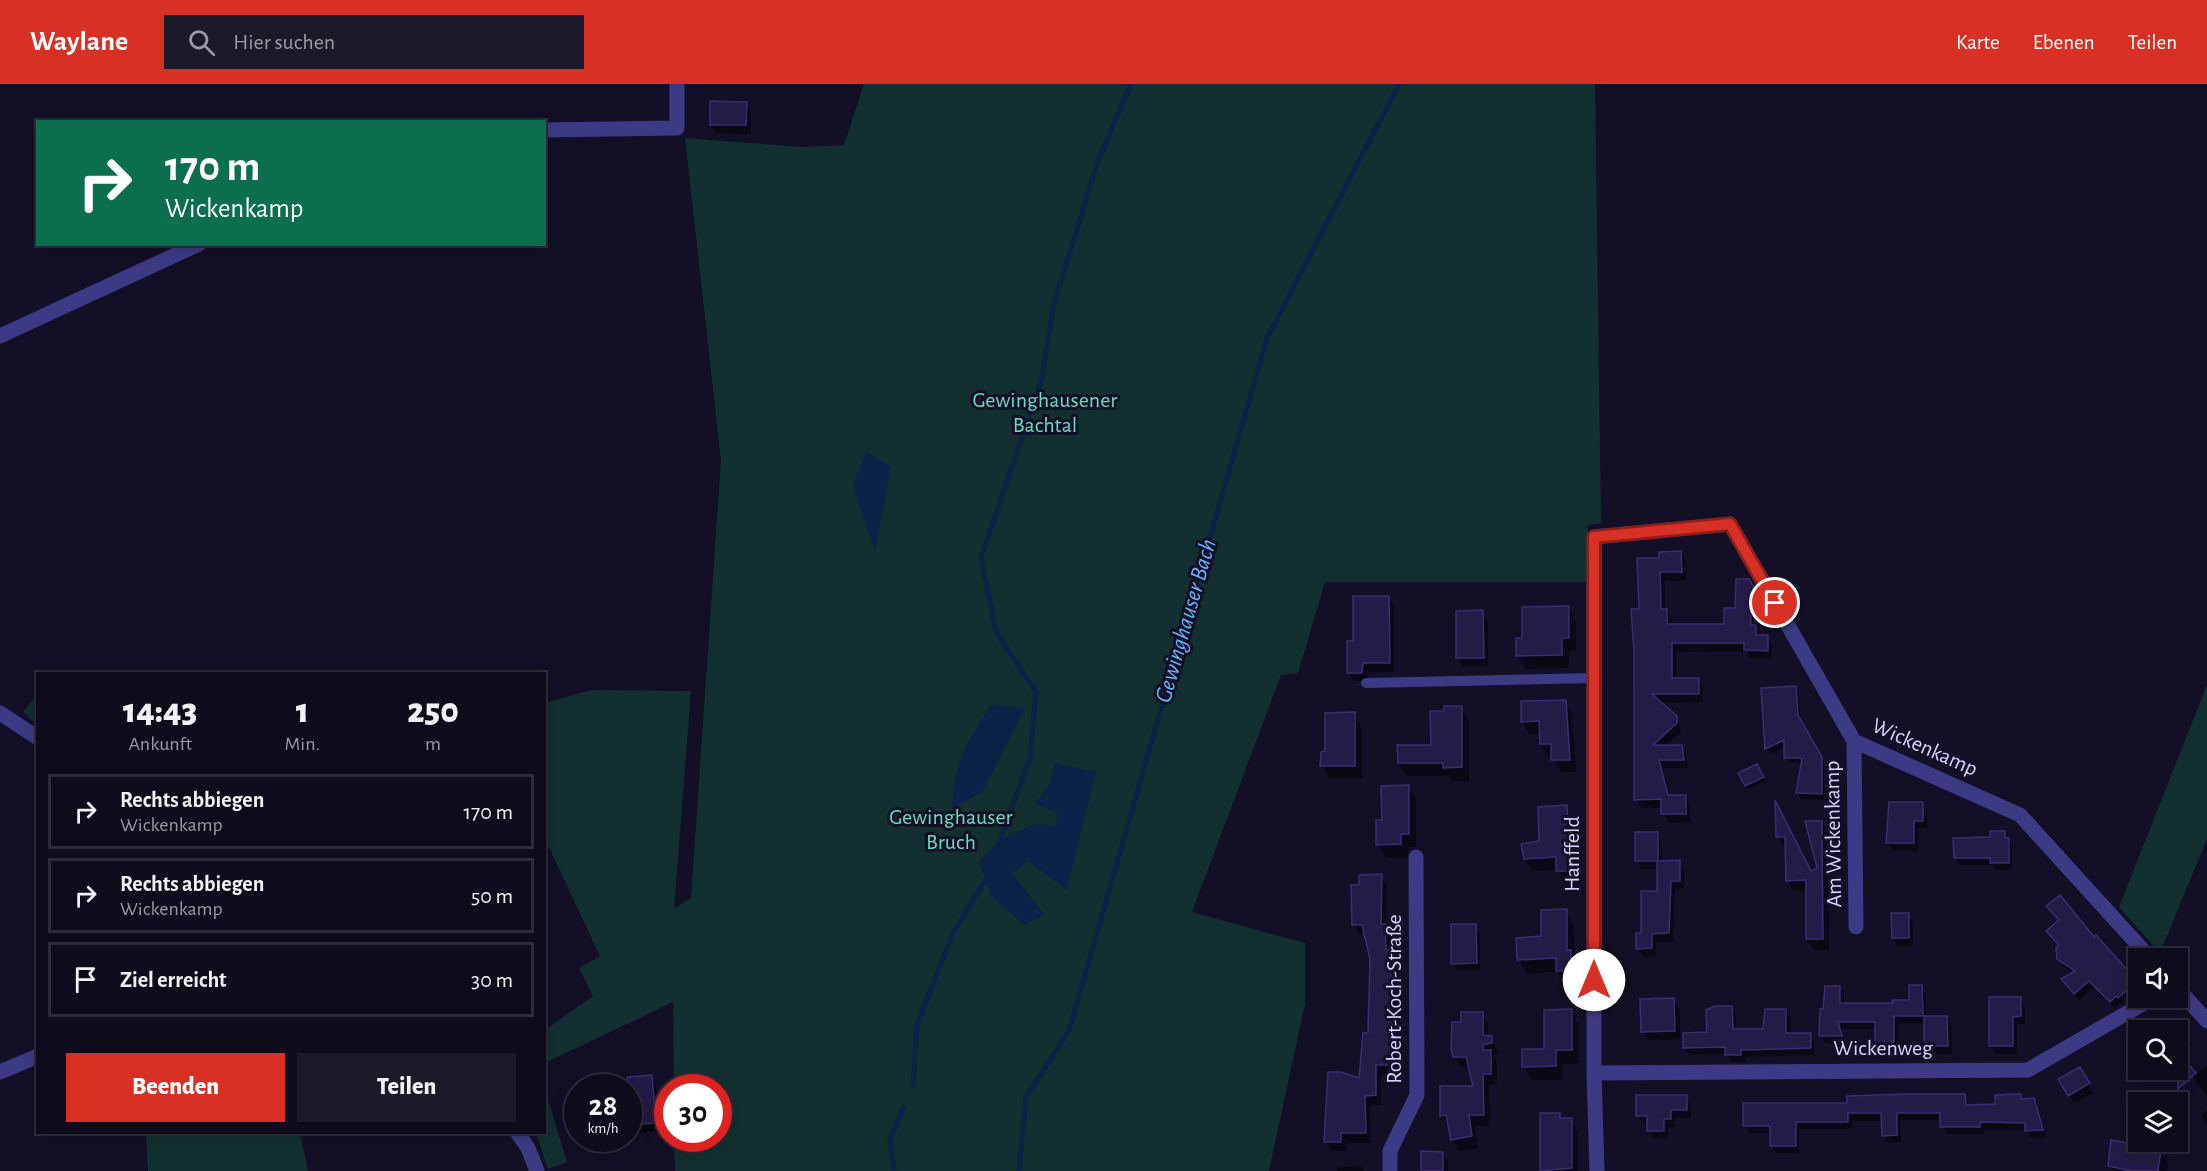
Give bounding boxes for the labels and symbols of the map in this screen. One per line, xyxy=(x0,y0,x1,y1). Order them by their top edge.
park label: Gewinghausener Bachtal xyxy=(973,389,1117,436)
water label: Gewinghauser Bach xyxy=(1151,537,1221,705)
pin xyxy=(1749,577,1800,628)
street label: Wickenkamp xyxy=(1869,714,1981,780)
street label: Am Wickenkamp xyxy=(1821,760,1845,908)
park label: Gewinghauser Bruch xyxy=(889,806,1013,853)
street label: Hanffeld xyxy=(1561,816,1583,892)
street label: Robert-Koch-Straße xyxy=(1383,914,1405,1084)
position arrow xyxy=(1562,948,1626,1012)
street label: Wickenweg xyxy=(1833,1037,1933,1059)
speed limit sign: 30 xyxy=(654,1074,732,1152)

